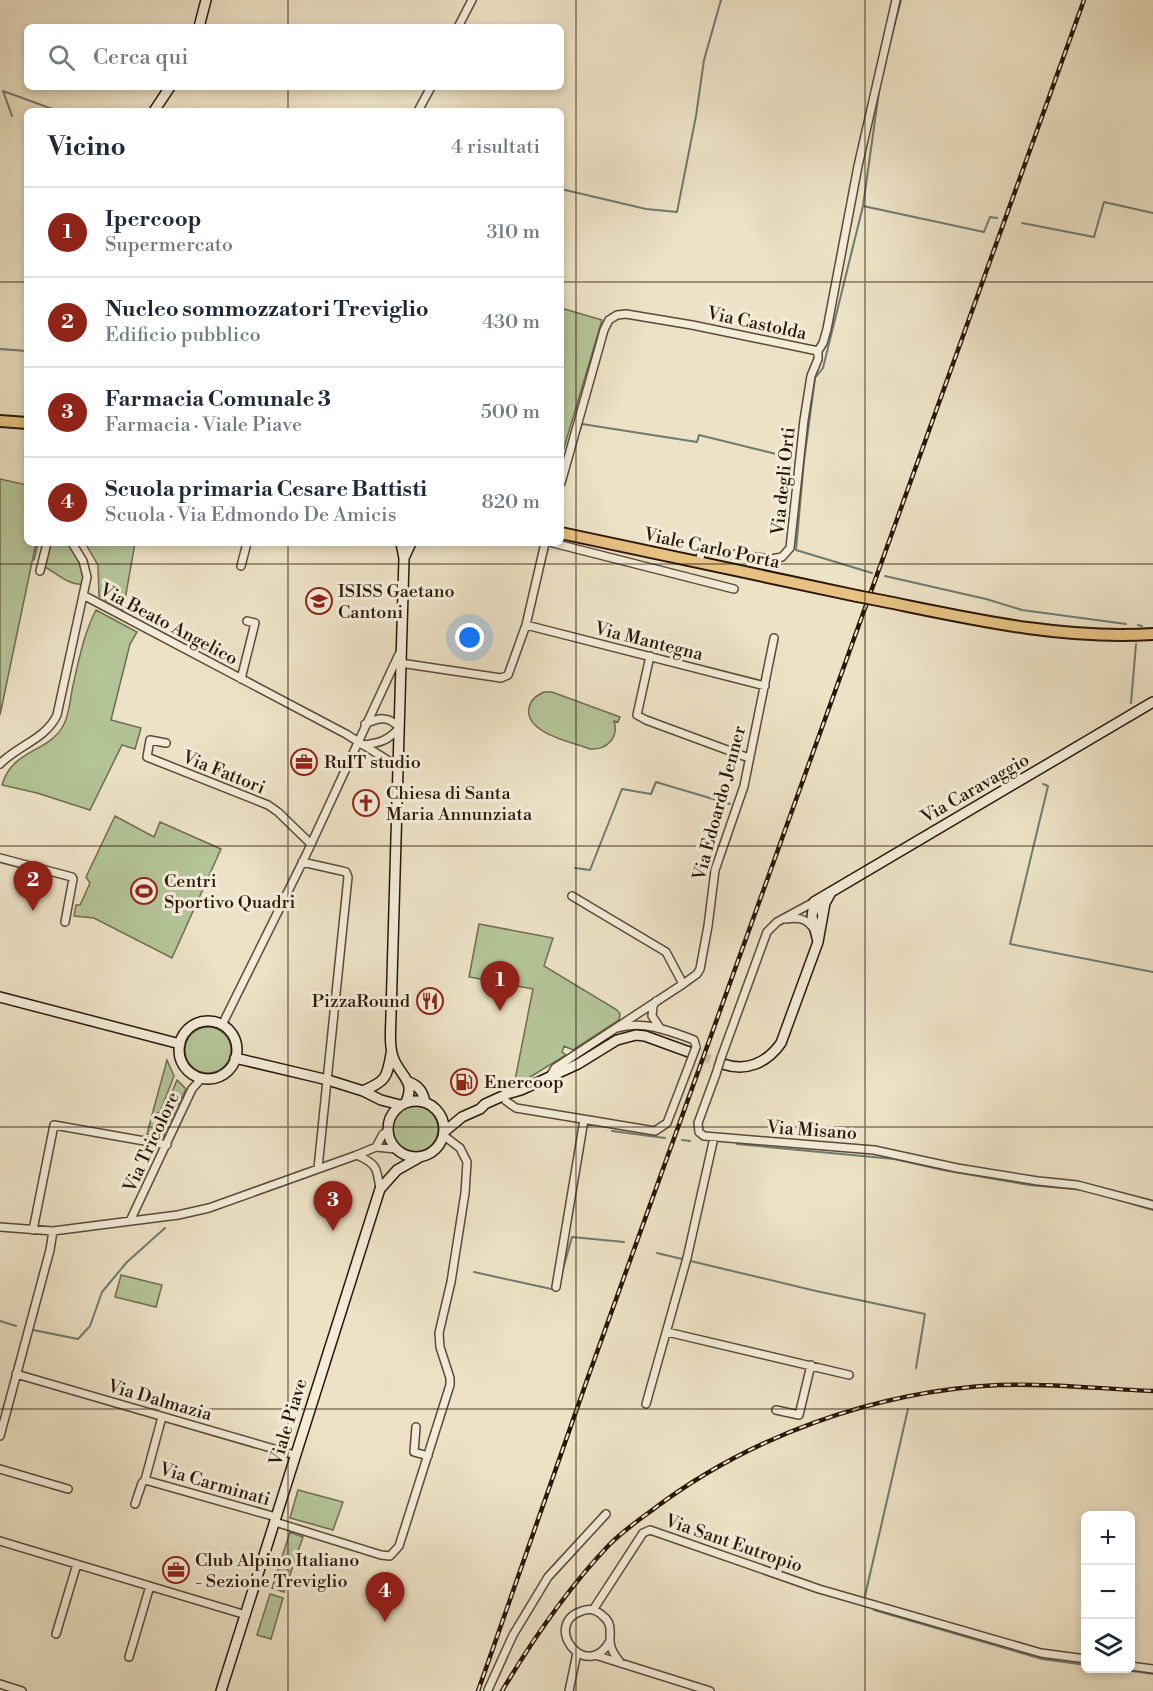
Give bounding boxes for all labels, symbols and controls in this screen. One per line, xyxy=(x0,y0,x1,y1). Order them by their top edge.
search box xyxy=(24,24,564,90)
icon: search xyxy=(45,41,78,74)
text: Cerca qui xyxy=(93,44,189,71)
text: Vicino xyxy=(48,131,126,163)
text: 4 risultati xyxy=(451,135,540,160)
text: Ipercoop xyxy=(105,206,202,233)
text: 1 xyxy=(63,220,72,245)
text: 310 m xyxy=(487,220,540,245)
text: Supermercato xyxy=(105,233,233,258)
text: Nucleo sommozzatori Treviglio xyxy=(105,296,429,323)
street label: Via Castolda xyxy=(704,302,810,345)
text: 2 xyxy=(61,310,74,335)
text: 430 m xyxy=(482,310,540,335)
text: Edificio pubblico xyxy=(105,323,261,348)
text: Farmacia Comunale 3 xyxy=(105,386,331,413)
text: 3 xyxy=(61,400,74,425)
text: 500 m xyxy=(481,400,540,425)
text: Farmacia · Viale Piave xyxy=(105,413,302,438)
street label: Via degli Orti xyxy=(766,426,801,537)
text: Scuola primaria Cesare Battisti xyxy=(105,476,427,503)
text: 4 xyxy=(61,490,74,515)
text: 820 m xyxy=(481,490,540,515)
text: Scuola · Via Edmondo De Amicis xyxy=(105,503,396,528)
street label: Viale Carlo Porta xyxy=(641,523,783,574)
street label: Via Beato Angelico xyxy=(95,578,242,671)
place label: ISISS Gaetano Cantoni xyxy=(338,580,455,624)
school or university icon: ISISS Gaetano Cantoni xyxy=(304,586,334,616)
street label: Via Mantegna xyxy=(591,617,706,666)
your location xyxy=(455,623,484,652)
street label: Via Edoardo Jenner xyxy=(688,723,751,884)
street label: Via Fattori xyxy=(178,745,269,799)
office icon: RuIT studio xyxy=(289,747,319,777)
street label: Via Caravaggio xyxy=(916,748,1034,829)
place label: RuIT studio xyxy=(324,751,421,774)
place label: Chiesa di Santa Maria Annunziata xyxy=(386,782,533,826)
church icon: Chiesa di Santa Maria Annunziata xyxy=(351,788,381,818)
pin: 2 xyxy=(14,862,52,911)
place label: Centri Sportivo Quadri xyxy=(164,870,296,914)
sports icon: Centri Sportivo Quadri xyxy=(129,876,159,906)
pin: 1 xyxy=(480,962,520,1011)
restaurant icon: PizzaRound xyxy=(415,986,445,1016)
place label: PizzaRound xyxy=(312,990,411,1013)
fuel station icon: Enercoop xyxy=(449,1067,479,1097)
place label: Enercoop xyxy=(484,1071,564,1094)
street label: Via Tricolore xyxy=(118,1088,185,1197)
street label: Via Misano xyxy=(765,1116,858,1145)
pin: 3 xyxy=(314,1182,352,1231)
street label: Via Dalmazia xyxy=(104,1374,216,1427)
street label: Viale Piave xyxy=(264,1376,313,1469)
street label: Via Carminati xyxy=(156,1457,273,1511)
street label: Via Sant Eutropio xyxy=(661,1509,806,1578)
map controls xyxy=(1081,1511,1135,1673)
button: + xyxy=(1081,1511,1135,1565)
place label: Club Alpino Italiano - Sezione Treviglio xyxy=(195,1549,359,1593)
office icon: Club Alpino Italiano - Sezione Treviglio xyxy=(161,1555,191,1585)
button: − xyxy=(1081,1565,1135,1619)
pin: 4 xyxy=(366,1572,404,1622)
button: layers xyxy=(1081,1619,1135,1673)

